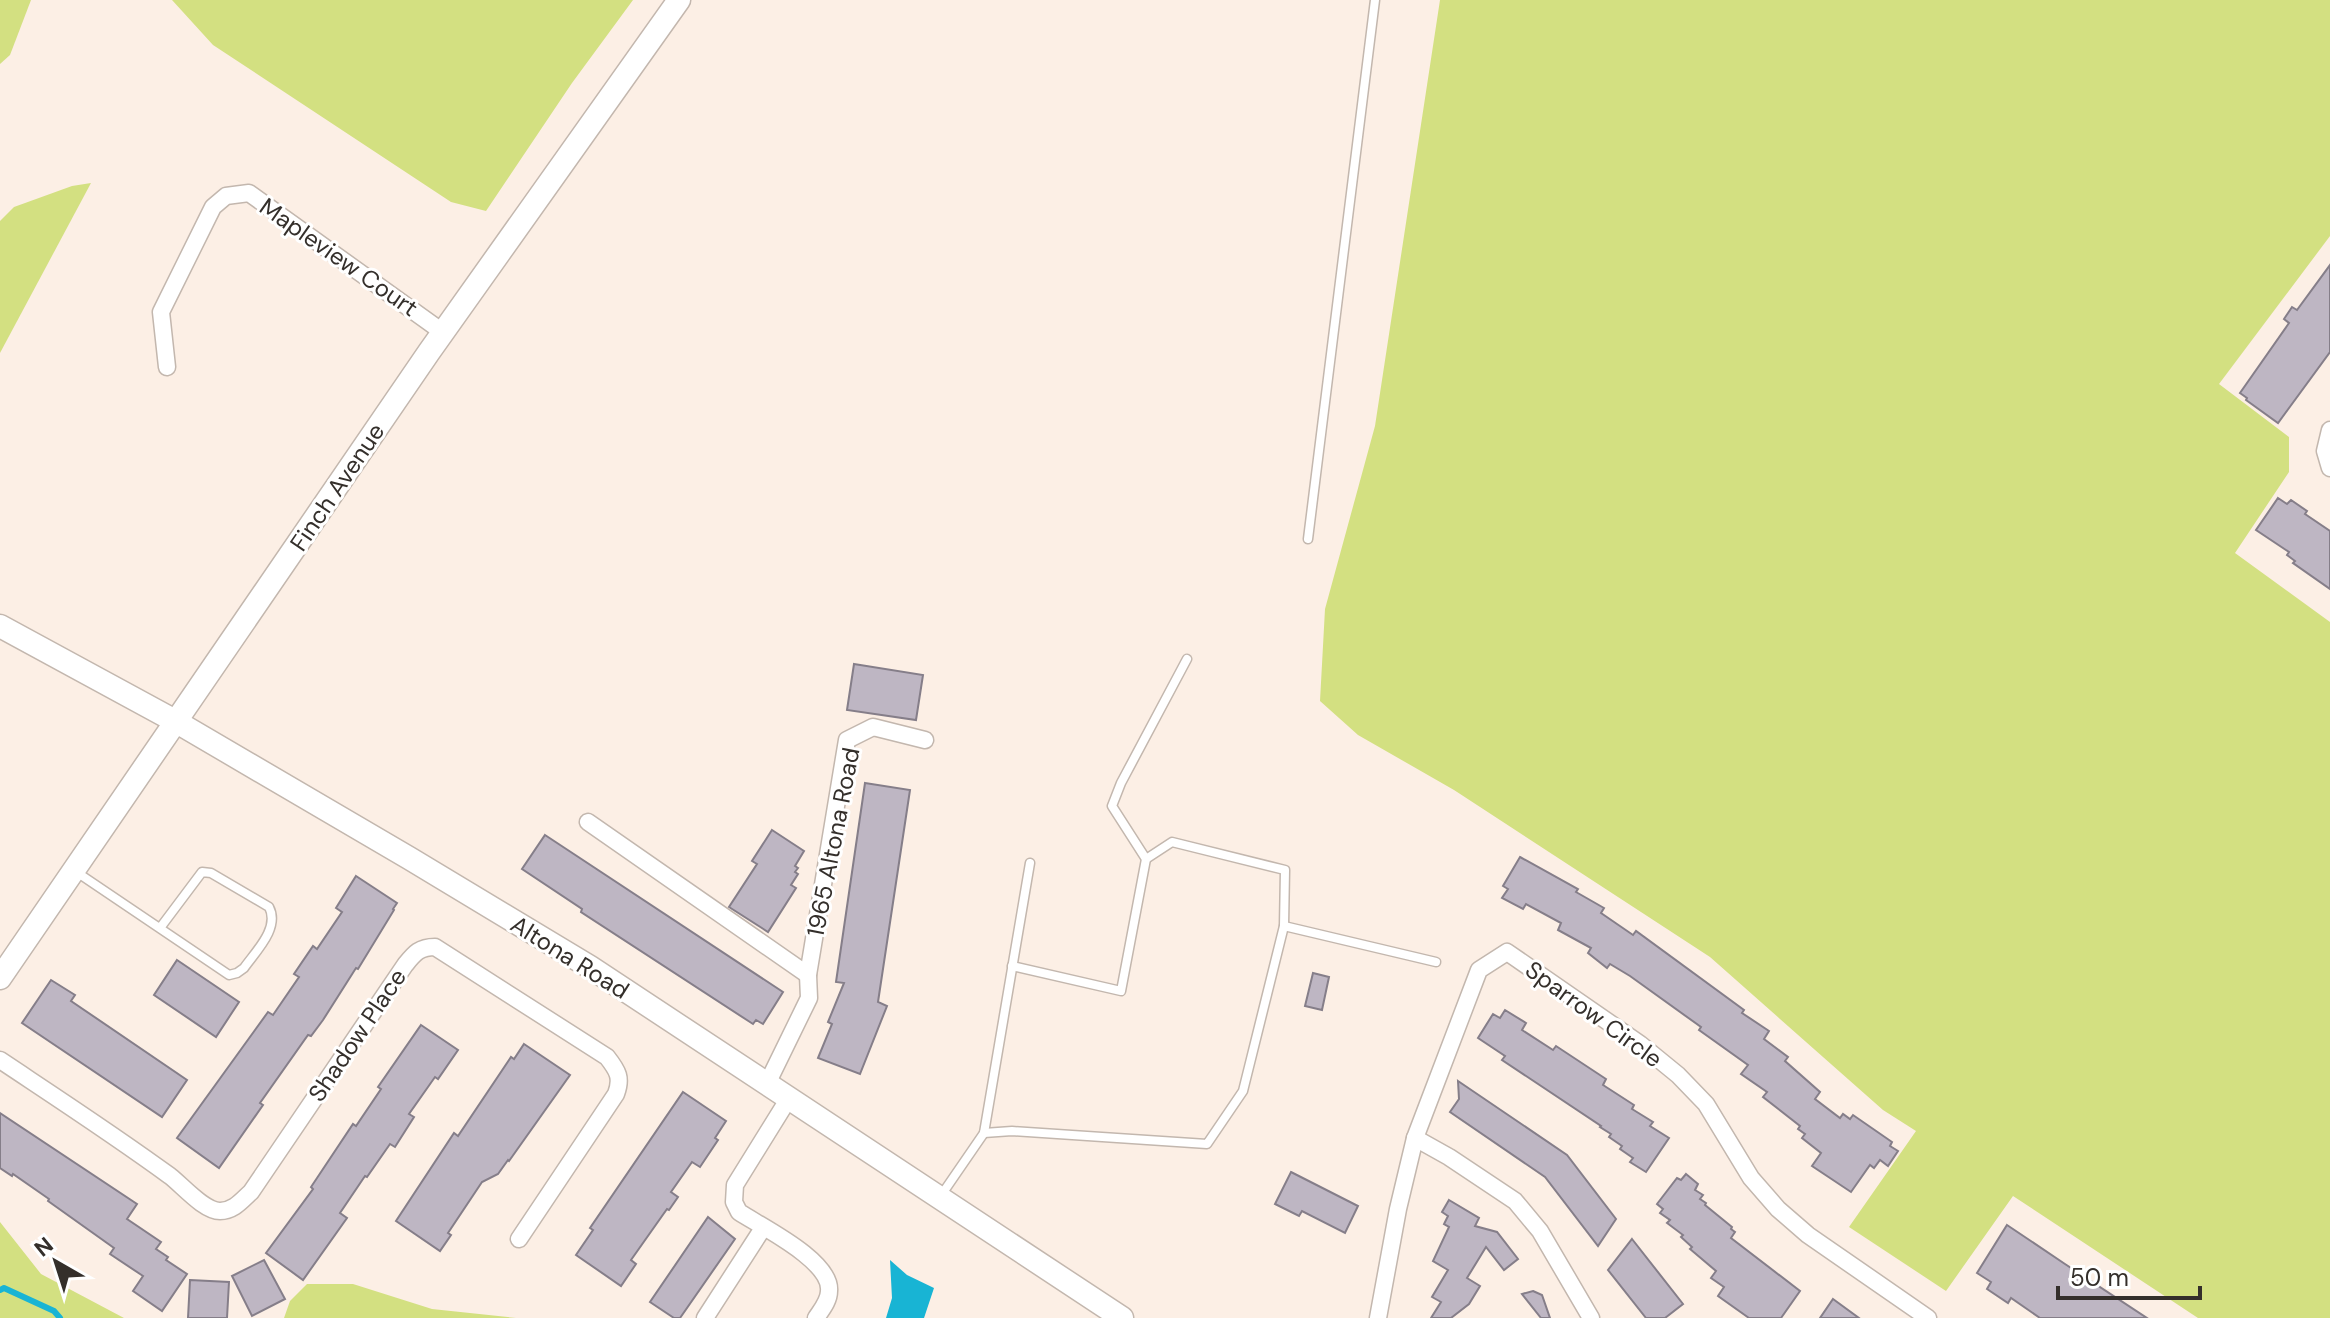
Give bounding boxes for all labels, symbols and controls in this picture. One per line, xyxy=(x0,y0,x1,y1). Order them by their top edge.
street label: Mapleview Court xyxy=(254,191,424,323)
street label: Finch Avenue xyxy=(283,417,391,557)
street label: 1965 Altona Road xyxy=(799,745,867,939)
street label: Altona Road xyxy=(505,908,635,1006)
street label: Sparrow Circle xyxy=(1519,954,1669,1074)
street label: Shadow Place xyxy=(301,963,413,1107)
north arrow xyxy=(16,1222,96,1302)
text: N xyxy=(28,1231,59,1263)
scale bar xyxy=(2058,1250,2200,1300)
text: 50 m xyxy=(2070,1262,2129,1293)

